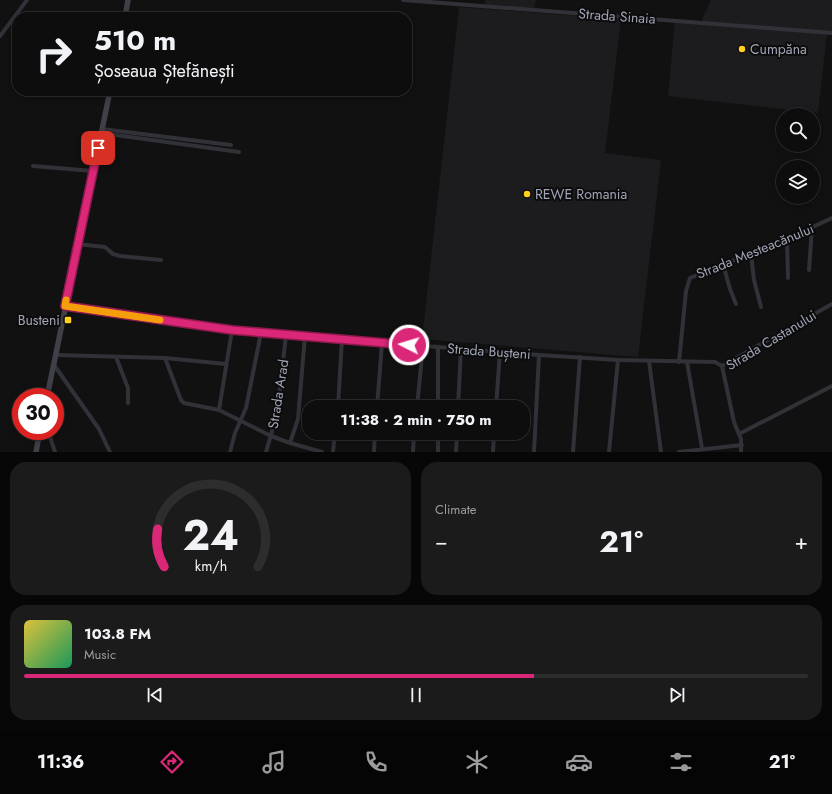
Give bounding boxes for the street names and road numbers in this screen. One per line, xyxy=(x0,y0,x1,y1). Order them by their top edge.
street label: Strada Sinaia xyxy=(578,3,656,29)
street label: Strada Mesteacănului xyxy=(693,218,817,284)
street label: Strada Castanului xyxy=(722,305,820,375)
street label: Strada Bușteni xyxy=(446,338,532,365)
street label: Strada Arad xyxy=(263,358,293,430)

